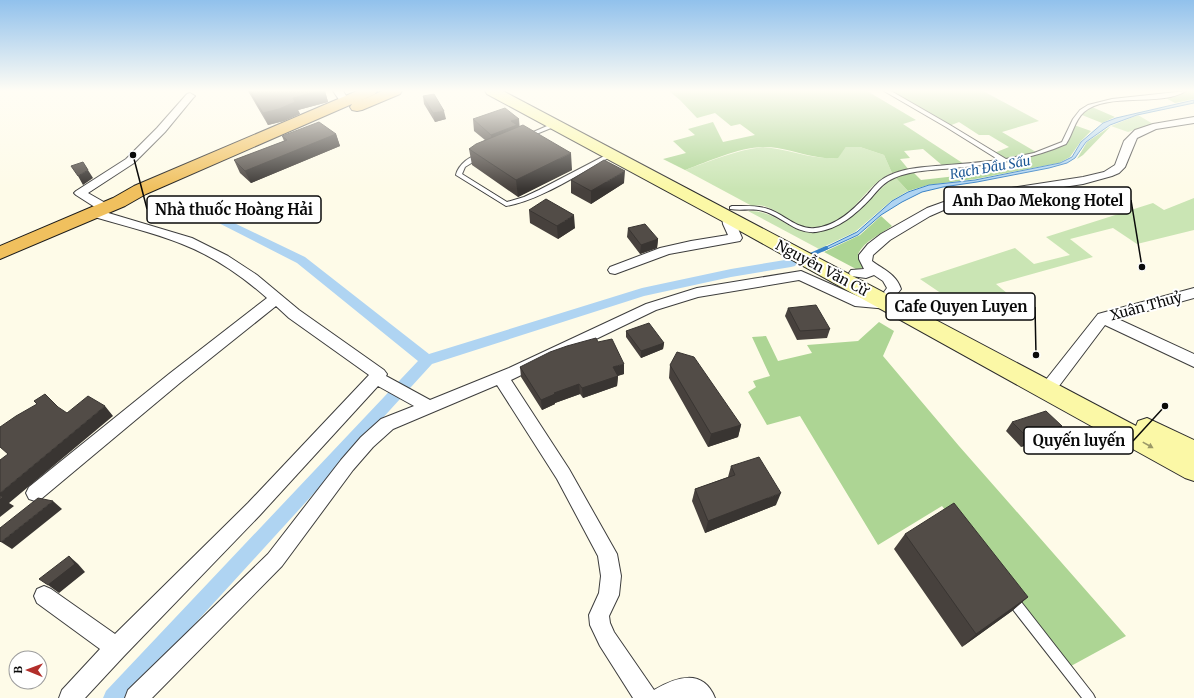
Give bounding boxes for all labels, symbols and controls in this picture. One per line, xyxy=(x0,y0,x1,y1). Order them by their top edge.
water label: Rạch Đầu Sấu xyxy=(948,152,1032,183)
callout: Anh Dao Mekong Hotel xyxy=(944,187,1131,214)
text: Anh Dao Mekong Hotel xyxy=(952,191,1124,210)
callout: Nhà thuốc Hoàng Hải xyxy=(147,196,321,223)
text: Nhà thuốc Hoàng Hải xyxy=(155,199,313,219)
street label: Nguyễn Văn Cừ xyxy=(773,236,873,301)
street label: Xuân Thuỷ xyxy=(1108,288,1185,324)
callout: Cafe Quyen Luyen xyxy=(886,293,1035,320)
text: Cafe Quyen Luyen xyxy=(895,297,1027,316)
callout: Quyến luyến xyxy=(1024,427,1133,454)
text: Quyến luyến xyxy=(1033,430,1125,450)
one-way arrow xyxy=(1142,442,1154,448)
north arrow xyxy=(8,650,48,690)
text: B xyxy=(11,666,25,674)

